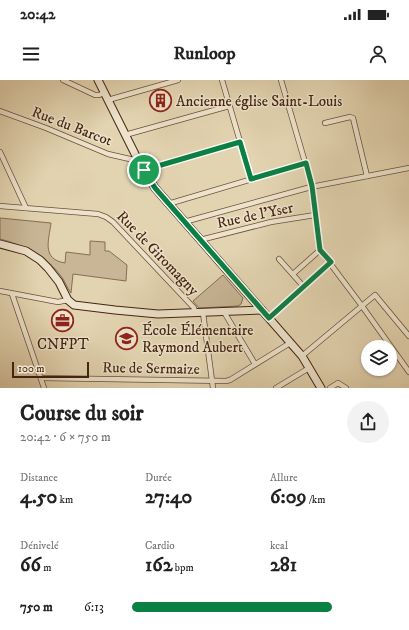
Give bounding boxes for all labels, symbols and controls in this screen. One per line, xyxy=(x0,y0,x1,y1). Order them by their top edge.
text: 20:42 xyxy=(20,5,55,24)
icon: menu xyxy=(20,43,42,65)
text: Runloop xyxy=(174,43,235,65)
icon: person xyxy=(367,43,389,65)
building icon: Ancienne église Saint-Louis xyxy=(148,88,174,114)
place label: Ancienne église Saint-Louis xyxy=(176,92,342,111)
street label: Rue du Barcot xyxy=(29,102,115,151)
pin xyxy=(127,153,161,187)
icon: arrive xyxy=(133,159,155,181)
street label: Rue de l'Yser xyxy=(215,198,295,233)
street label: Rue de Giromagny xyxy=(112,207,203,300)
office icon: CNFPT xyxy=(50,308,76,334)
place label: École Élémentaire Raymond Aubert xyxy=(142,321,254,357)
school or university icon: École Élémentaire Raymond Aubert xyxy=(114,326,140,352)
place label: CNFPT xyxy=(37,335,90,354)
map controls xyxy=(361,340,397,376)
button: layers xyxy=(361,340,397,376)
street label: Rue de Sermaize xyxy=(102,358,200,379)
scale bar xyxy=(12,360,89,379)
text: 100 m xyxy=(18,362,44,376)
text: Course du soir xyxy=(20,400,144,427)
button: share xyxy=(347,401,389,443)
text: 20:42 · 6 × 750 m xyxy=(20,429,111,445)
text: Distance xyxy=(20,471,58,485)
text: Durée xyxy=(145,471,172,485)
text: Allure xyxy=(270,471,298,485)
text: 4.50 xyxy=(20,485,57,510)
text: 27:40 xyxy=(145,485,192,510)
text: 6:09 xyxy=(270,485,306,510)
text: km xyxy=(57,493,73,507)
text: /km xyxy=(306,493,325,507)
text: Dénivelé xyxy=(20,539,59,553)
text: Cardio xyxy=(145,539,175,553)
text: kcal xyxy=(270,539,288,553)
text: 66 xyxy=(20,553,41,578)
text: 162 xyxy=(145,553,173,578)
text: 281 xyxy=(270,553,297,578)
text: m xyxy=(41,561,51,575)
text: bpm xyxy=(173,561,194,575)
text: 750 m xyxy=(20,599,53,615)
text: 6:13 xyxy=(84,599,104,615)

